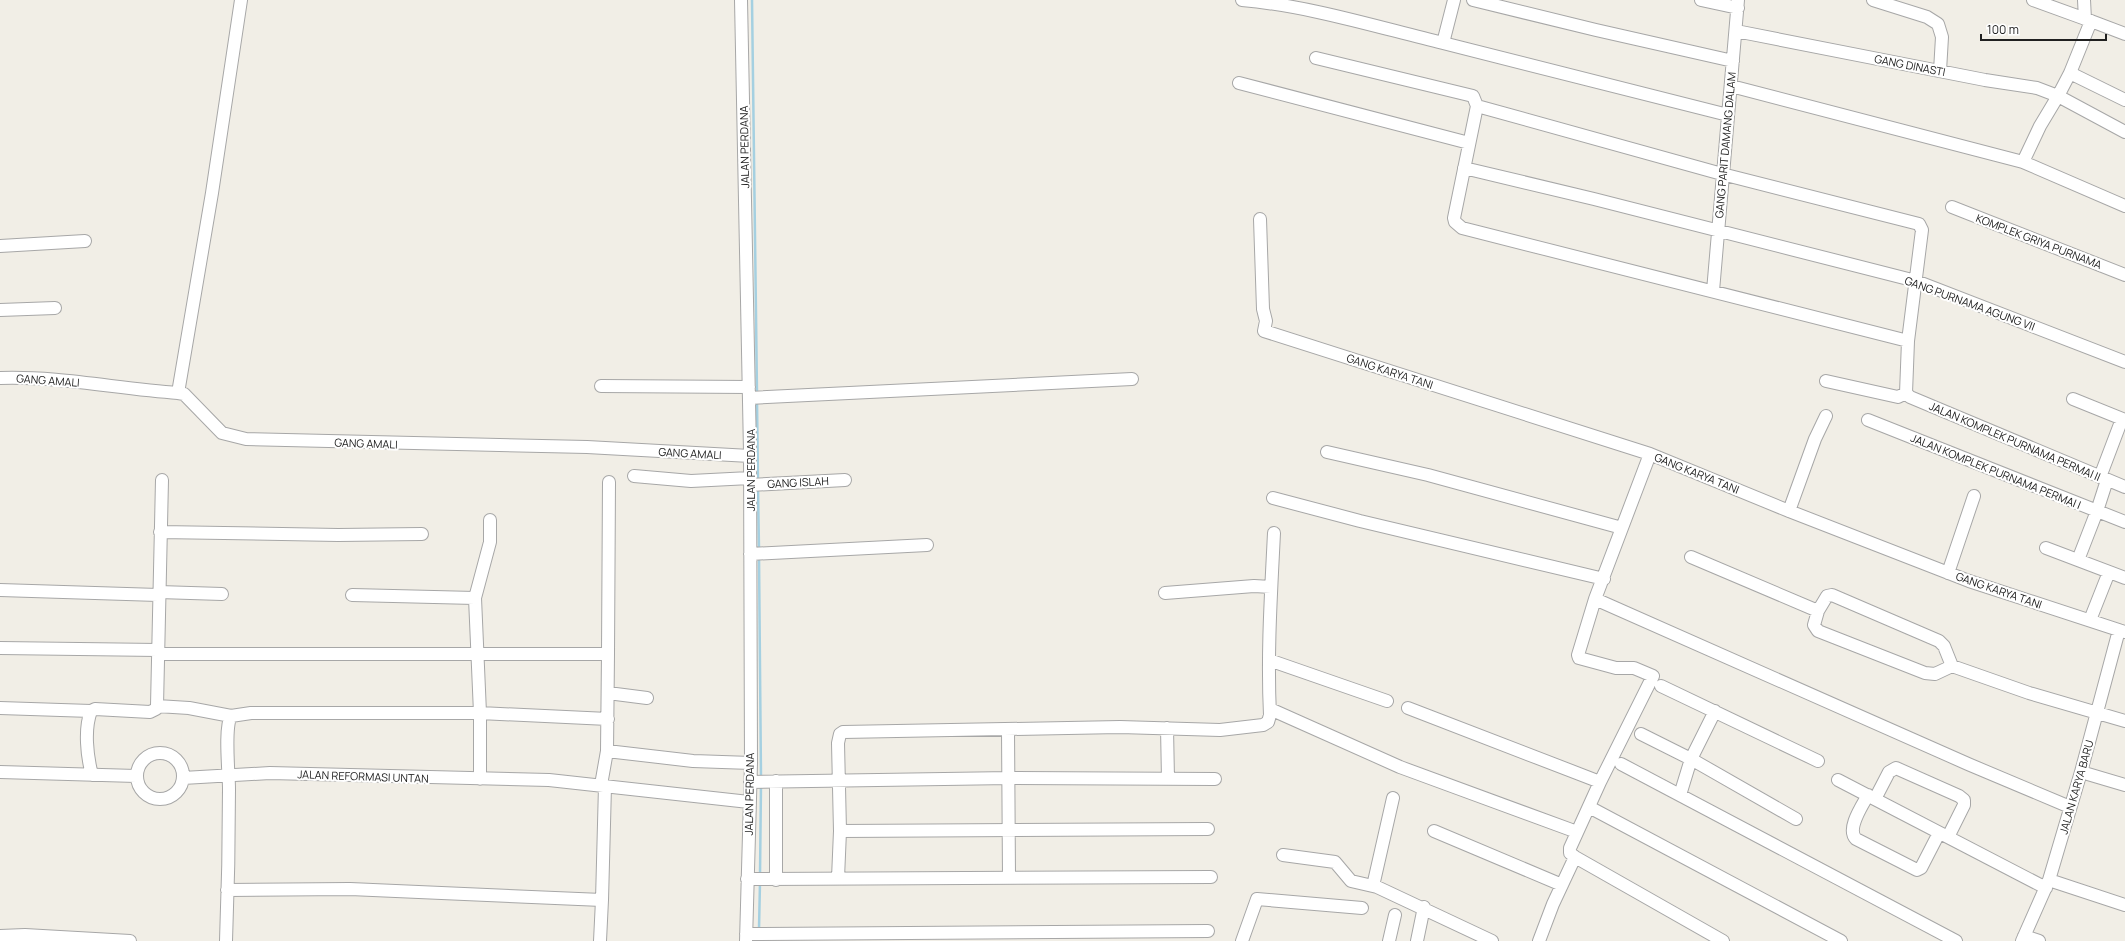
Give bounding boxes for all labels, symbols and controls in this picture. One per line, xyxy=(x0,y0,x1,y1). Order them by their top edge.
scale bar xyxy=(1981,16,2106,42)
text: 100 m xyxy=(1987,21,2019,38)
street label: GANG DINASTI xyxy=(1873,51,1947,79)
street label: GANG PARIT DAMANG DALAM xyxy=(1711,71,1739,219)
street label: JALAN PERDANA xyxy=(736,106,752,188)
street label: KOMPLEK GRIYA PURNAMA xyxy=(1974,210,2104,272)
street label: GANG PURNAMA AGUNG VII xyxy=(1903,272,2037,334)
street label: GANG KARYA TANI xyxy=(1345,350,1435,392)
street label: GANG AMALI xyxy=(16,370,80,390)
street label: JALAN KOMPLEK PURNAMA PERMAI II xyxy=(1927,399,2103,483)
street label: JALAN PERDANA xyxy=(743,429,758,511)
street label: JALAN KOMPLEK PURNAMA PERMAI I xyxy=(1909,431,2083,511)
street label: GANG AMALI xyxy=(334,434,398,452)
street label: GANG AMALI xyxy=(658,444,722,462)
street label: GANG KARYA TANI xyxy=(1652,449,1742,497)
street label: GANG ISLAH xyxy=(767,473,829,491)
street label: GANG KARYA TANI xyxy=(1954,568,2044,612)
street label: JALAN KARYA BARU xyxy=(2055,738,2097,836)
street label: JALAN PERDANA xyxy=(741,753,757,835)
street label: JALAN REFORMASI UNTAN xyxy=(297,766,429,786)

